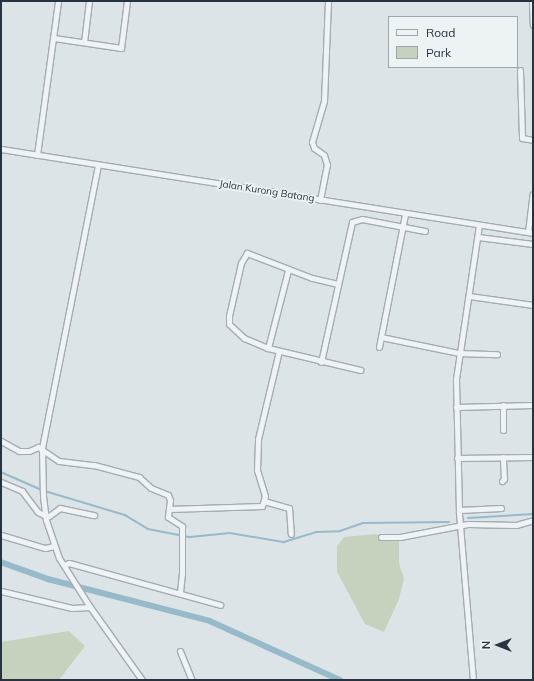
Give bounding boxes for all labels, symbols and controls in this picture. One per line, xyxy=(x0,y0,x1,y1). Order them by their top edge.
legend xyxy=(388,16,518,68)
text: Road xyxy=(426,25,455,40)
text: Park xyxy=(426,45,451,60)
street label: Jalan Kurong Batang xyxy=(219,178,315,204)
north arrow xyxy=(478,625,518,665)
text: N xyxy=(479,641,493,649)

